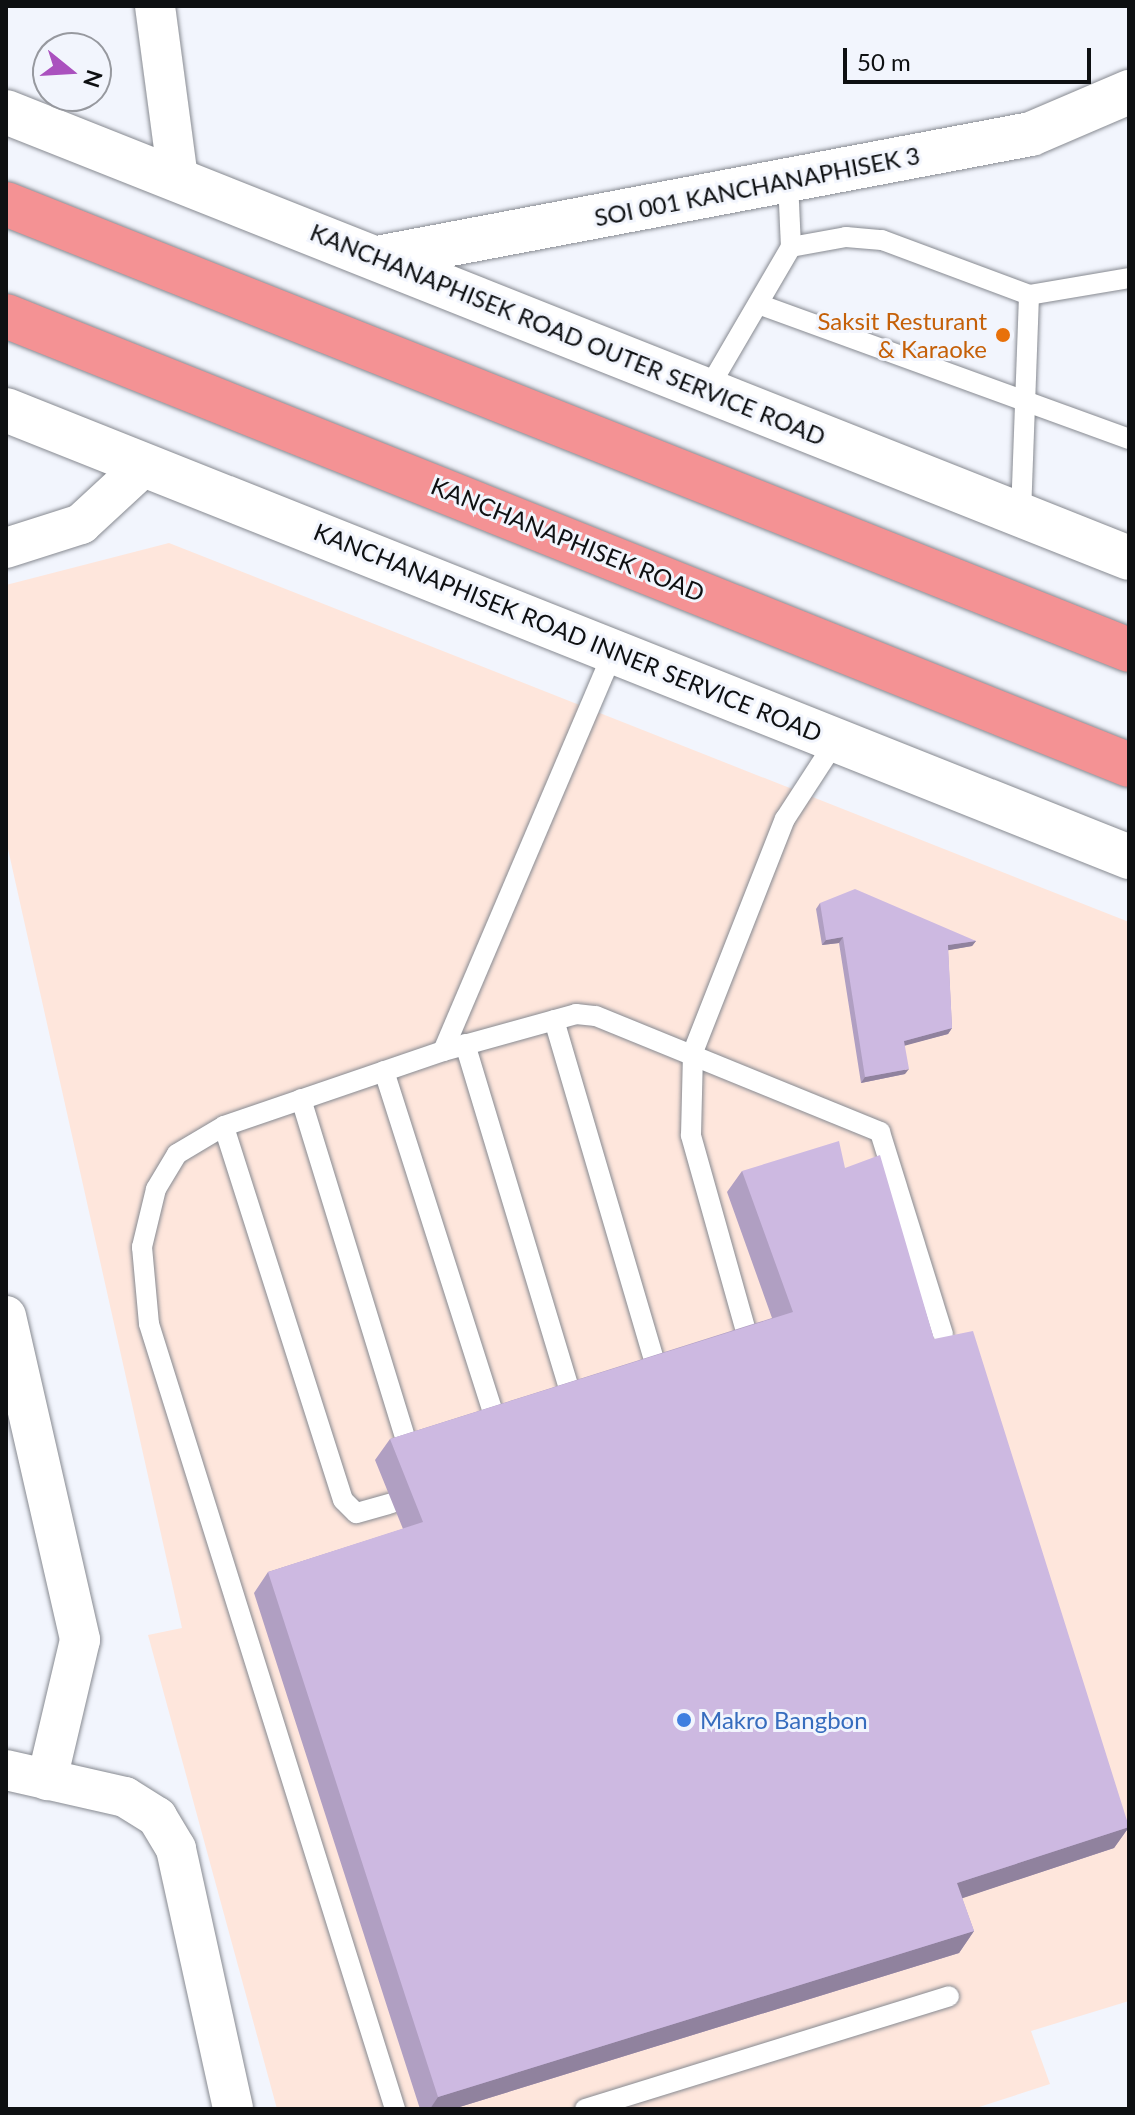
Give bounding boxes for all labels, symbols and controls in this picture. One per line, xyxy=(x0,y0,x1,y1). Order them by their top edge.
north arrow xyxy=(32,32,112,112)
scale bar xyxy=(847,32,1095,82)
text: 50 m xyxy=(857,47,911,76)
text: N xyxy=(78,67,109,91)
street label: SOI 001 KANCHANAPHISEK 3 xyxy=(592,140,922,232)
street label: KANCHANAPHISEK ROAD OUTER SERVICE ROAD xyxy=(306,217,830,451)
place label: Saksit Resturant & Karaoke xyxy=(818,307,987,363)
marker: Saksit Resturant & Karaoke xyxy=(994,326,1012,344)
street label: KANCHANAPHISEK ROAD xyxy=(427,471,709,607)
street label: KANCHANAPHISEK ROAD INNER SERVICE ROAD xyxy=(310,517,826,747)
place label: Makro Bangbon xyxy=(700,1706,868,1734)
marker: Makro Bangbon xyxy=(675,1711,693,1729)

